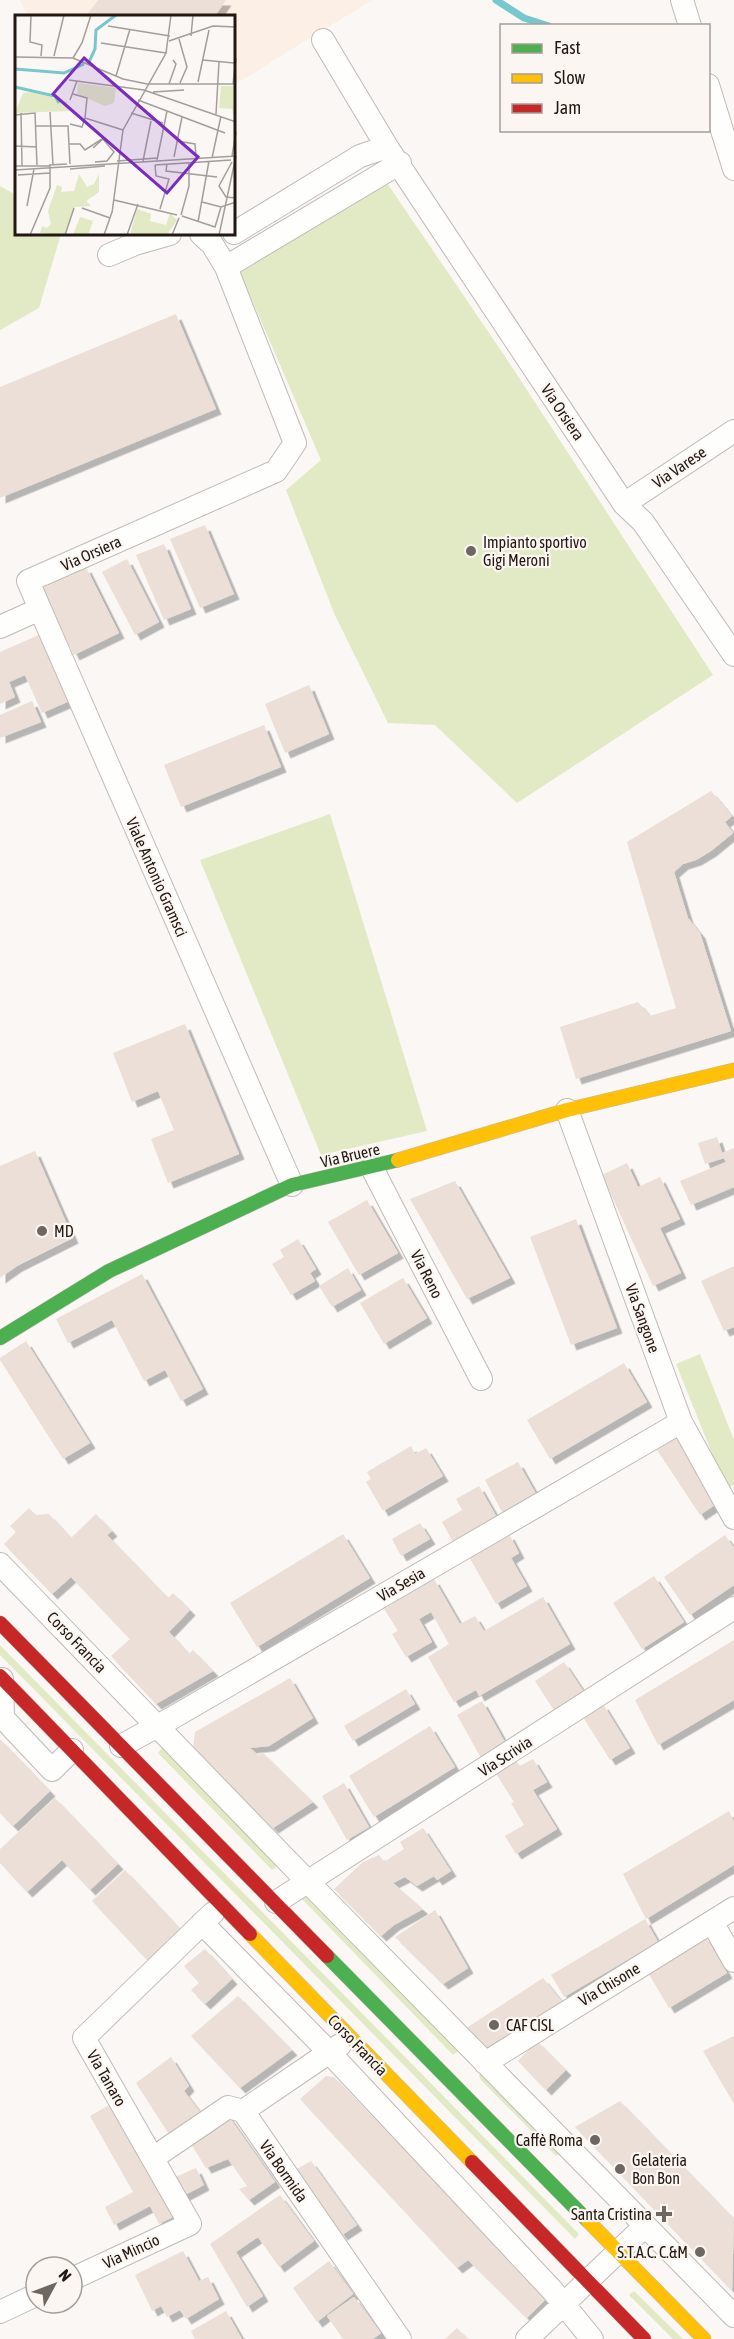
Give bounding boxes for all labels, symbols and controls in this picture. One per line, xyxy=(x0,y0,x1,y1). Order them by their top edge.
inset map xyxy=(15,15,236,236)
legend xyxy=(500,24,710,132)
text: Fast xyxy=(554,37,581,58)
text: Slow xyxy=(554,67,585,88)
text: Jam xyxy=(554,97,581,118)
street label: Via Orsiera xyxy=(538,381,588,443)
street label: Via Varese xyxy=(649,443,709,491)
street label: Via Orsiera xyxy=(58,532,124,574)
place label: Impianto sportivo Gigi Meroni xyxy=(483,533,587,570)
marker: Impianto sportivo Gigi Meroni xyxy=(464,544,478,558)
street label: Viale Antonio Gramsci xyxy=(123,815,191,939)
street label: Via Bruere xyxy=(319,1139,381,1171)
place label: MD xyxy=(54,1222,74,1240)
marker: MD xyxy=(35,1224,49,1238)
street label: Via Reno xyxy=(407,1247,447,1301)
street label: Via Sangone xyxy=(621,1281,664,1355)
street label: Via Sesia xyxy=(374,1563,428,1605)
street label: Corso Francia xyxy=(44,1608,110,1676)
street label: Via Scrivia xyxy=(475,1732,535,1780)
street label: Via Chisone xyxy=(575,1959,643,2009)
street label: Corso Francia xyxy=(325,2011,391,2079)
place label: CAF CISL xyxy=(506,2016,555,2034)
marker: CAF CISL xyxy=(487,2018,501,2032)
street label: Via Tanaro xyxy=(84,2047,130,2109)
place label: Caffè Roma xyxy=(516,2131,583,2149)
marker: Caffè Roma xyxy=(588,2133,602,2147)
street label: Via Bormida xyxy=(256,2137,312,2205)
place label: Gelateria Bon Bon xyxy=(632,2151,687,2187)
marker: Gelateria Bon Bon xyxy=(613,2162,627,2176)
place label: Santa Cristina xyxy=(571,2205,652,2223)
marker: Santa Cristina xyxy=(657,2207,671,2221)
street label: Via Mincio xyxy=(100,2230,162,2272)
place label: S.T.A.C. C.&M xyxy=(617,2243,688,2261)
marker: S.T.A.C. C.&M xyxy=(693,2245,707,2259)
north arrow xyxy=(24,2255,84,2315)
text: N xyxy=(55,2266,75,2285)

